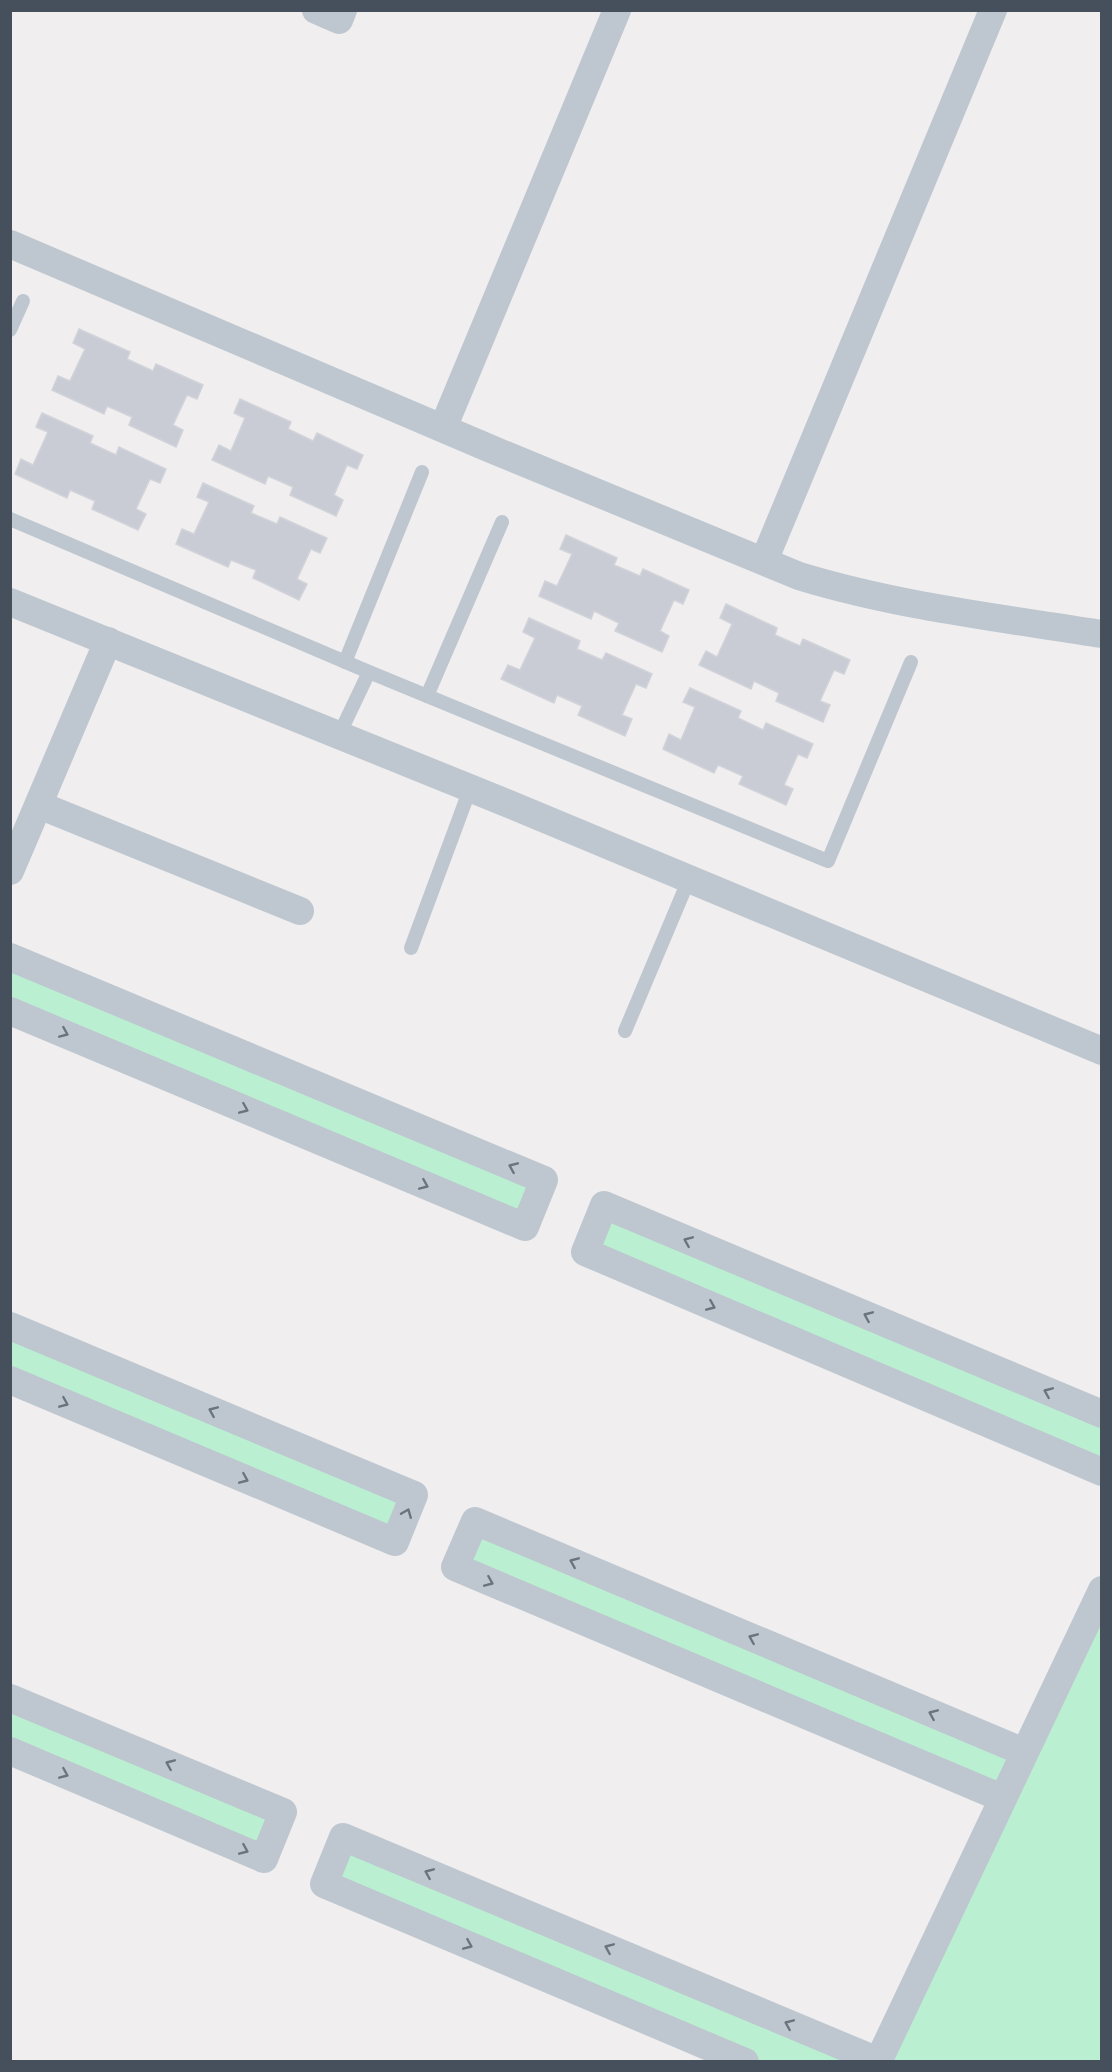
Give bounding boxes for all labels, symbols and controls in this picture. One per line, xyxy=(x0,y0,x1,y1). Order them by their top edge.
one-way arrow xyxy=(58,1026,69,1038)
one-way arrow xyxy=(238,1102,249,1114)
one-way arrow xyxy=(508,1162,519,1174)
one-way arrow xyxy=(418,1177,429,1189)
one-way arrow xyxy=(683,1236,694,1248)
one-way arrow xyxy=(705,1299,716,1311)
one-way arrow xyxy=(863,1311,874,1323)
one-way arrow xyxy=(1043,1387,1054,1399)
one-way arrow xyxy=(58,1396,69,1408)
one-way arrow xyxy=(208,1406,219,1418)
one-way arrow xyxy=(238,1471,249,1483)
one-way arrow xyxy=(400,1508,412,1519)
one-way arrow xyxy=(569,1557,580,1569)
one-way arrow xyxy=(483,1575,494,1587)
one-way arrow xyxy=(749,1633,760,1645)
one-way arrow xyxy=(928,1709,939,1721)
one-way arrow xyxy=(165,1760,176,1772)
one-way arrow xyxy=(58,1767,69,1779)
one-way arrow xyxy=(238,1843,249,1855)
one-way arrow xyxy=(424,1868,435,1880)
one-way arrow xyxy=(461,1938,472,1950)
one-way arrow xyxy=(604,1943,615,1955)
one-way arrow xyxy=(784,2019,795,2031)

